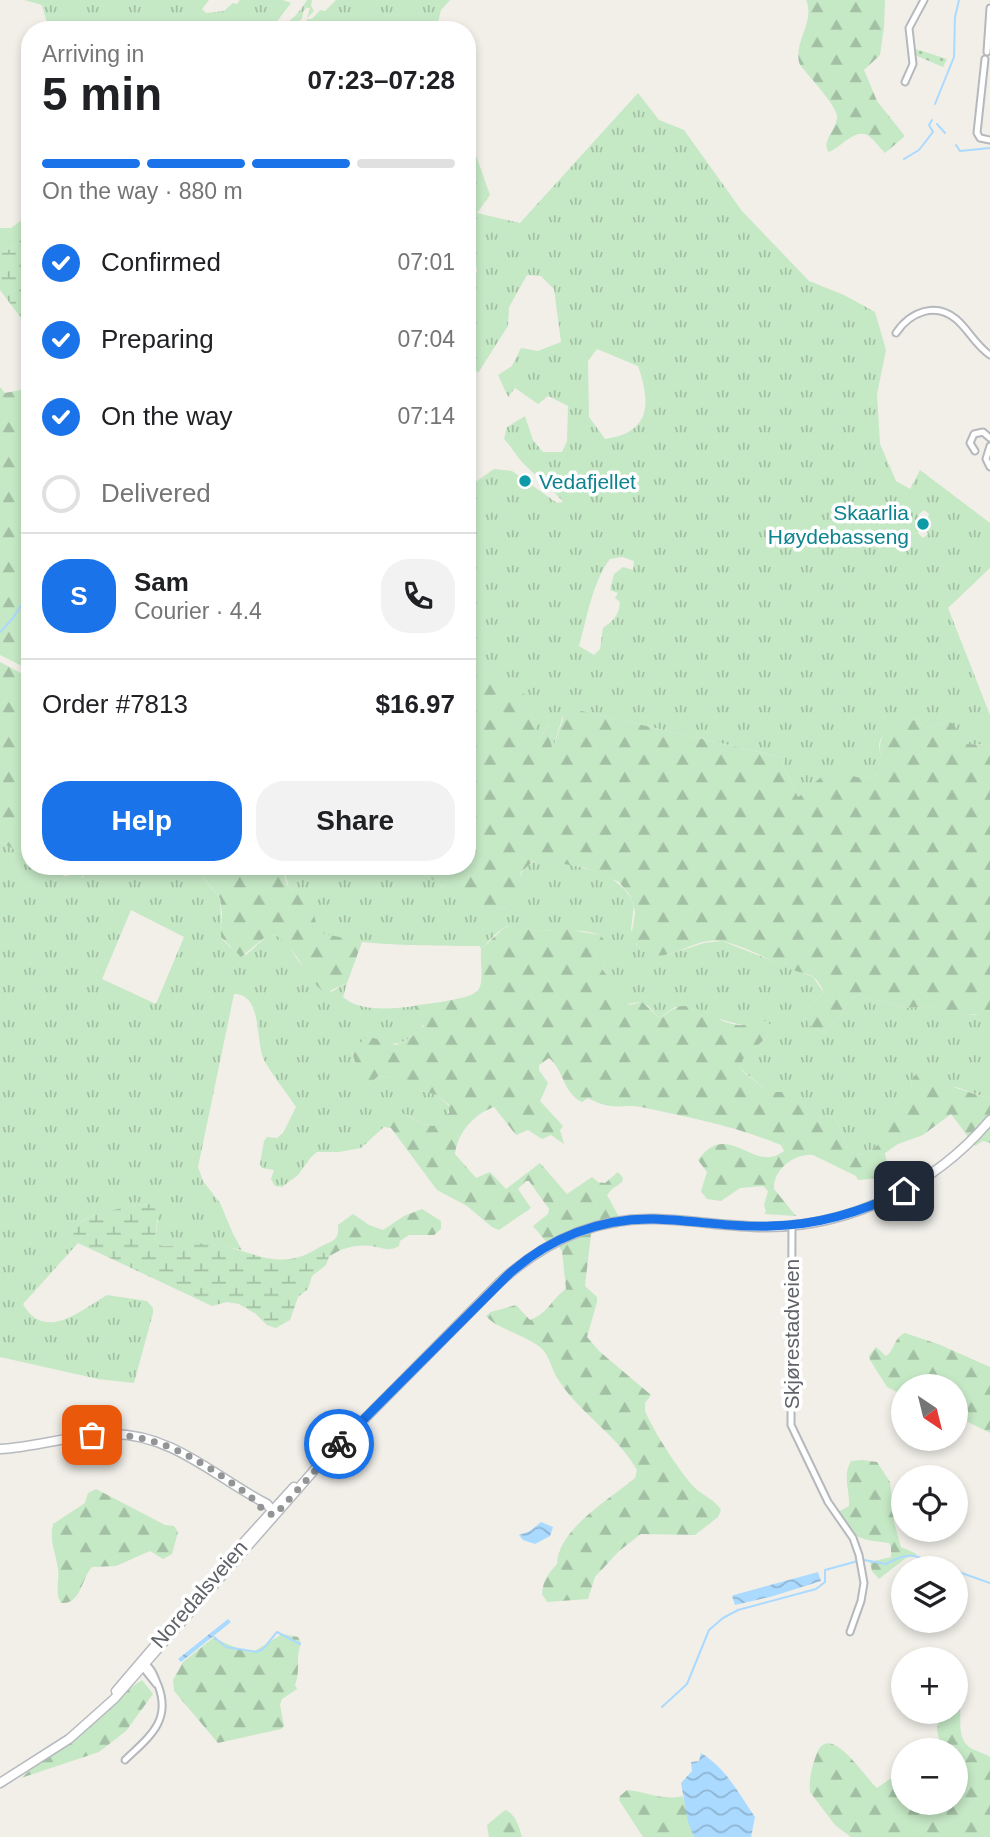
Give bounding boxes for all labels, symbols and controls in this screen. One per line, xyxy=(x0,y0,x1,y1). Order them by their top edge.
text: Arriving in xyxy=(42,41,144,67)
text: 07:23–07:28 xyxy=(308,65,455,95)
text: 5 min xyxy=(42,68,162,120)
text: On the way · 880 m xyxy=(42,178,243,204)
icon: check xyxy=(42,244,80,282)
text: Confirmed xyxy=(101,247,221,277)
text: 07:01 xyxy=(397,249,455,275)
icon: check xyxy=(42,321,80,359)
text: Preparing xyxy=(101,324,214,354)
text: 07:04 xyxy=(397,326,455,352)
icon: check xyxy=(42,398,80,436)
text: On the way xyxy=(101,401,233,431)
text: 07:14 xyxy=(397,403,455,429)
place label: Vedafjellet xyxy=(539,470,636,493)
marker: Vedafjellet xyxy=(517,473,533,489)
text: Delivered xyxy=(101,478,211,508)
place label: Skaarlia Høydebasseng xyxy=(768,501,909,548)
marker: Skaarlia Høydebasseng xyxy=(915,516,931,532)
button: phone xyxy=(381,559,455,633)
text: Sam xyxy=(134,567,189,597)
text: S xyxy=(70,581,88,611)
text: Courier · 4.4 xyxy=(134,598,262,624)
text: Order #7813 xyxy=(42,689,188,719)
text: $16.97 xyxy=(375,689,455,719)
button: Help xyxy=(42,781,242,861)
button: Share xyxy=(256,781,455,861)
pin xyxy=(874,1161,934,1221)
icon: home xyxy=(885,1172,923,1210)
street label: Skjørestadveien xyxy=(780,1259,803,1409)
north arrow xyxy=(891,1374,968,1451)
map controls xyxy=(891,1374,968,1815)
pin xyxy=(62,1405,122,1465)
courier xyxy=(304,1409,374,1479)
icon: bag xyxy=(73,1416,111,1454)
icon: bike xyxy=(320,1425,358,1463)
button: locate xyxy=(891,1465,968,1542)
street label: Noredalsveien xyxy=(146,1536,252,1652)
button: layers xyxy=(891,1556,968,1633)
button: + xyxy=(891,1647,968,1724)
button: − xyxy=(891,1738,968,1815)

